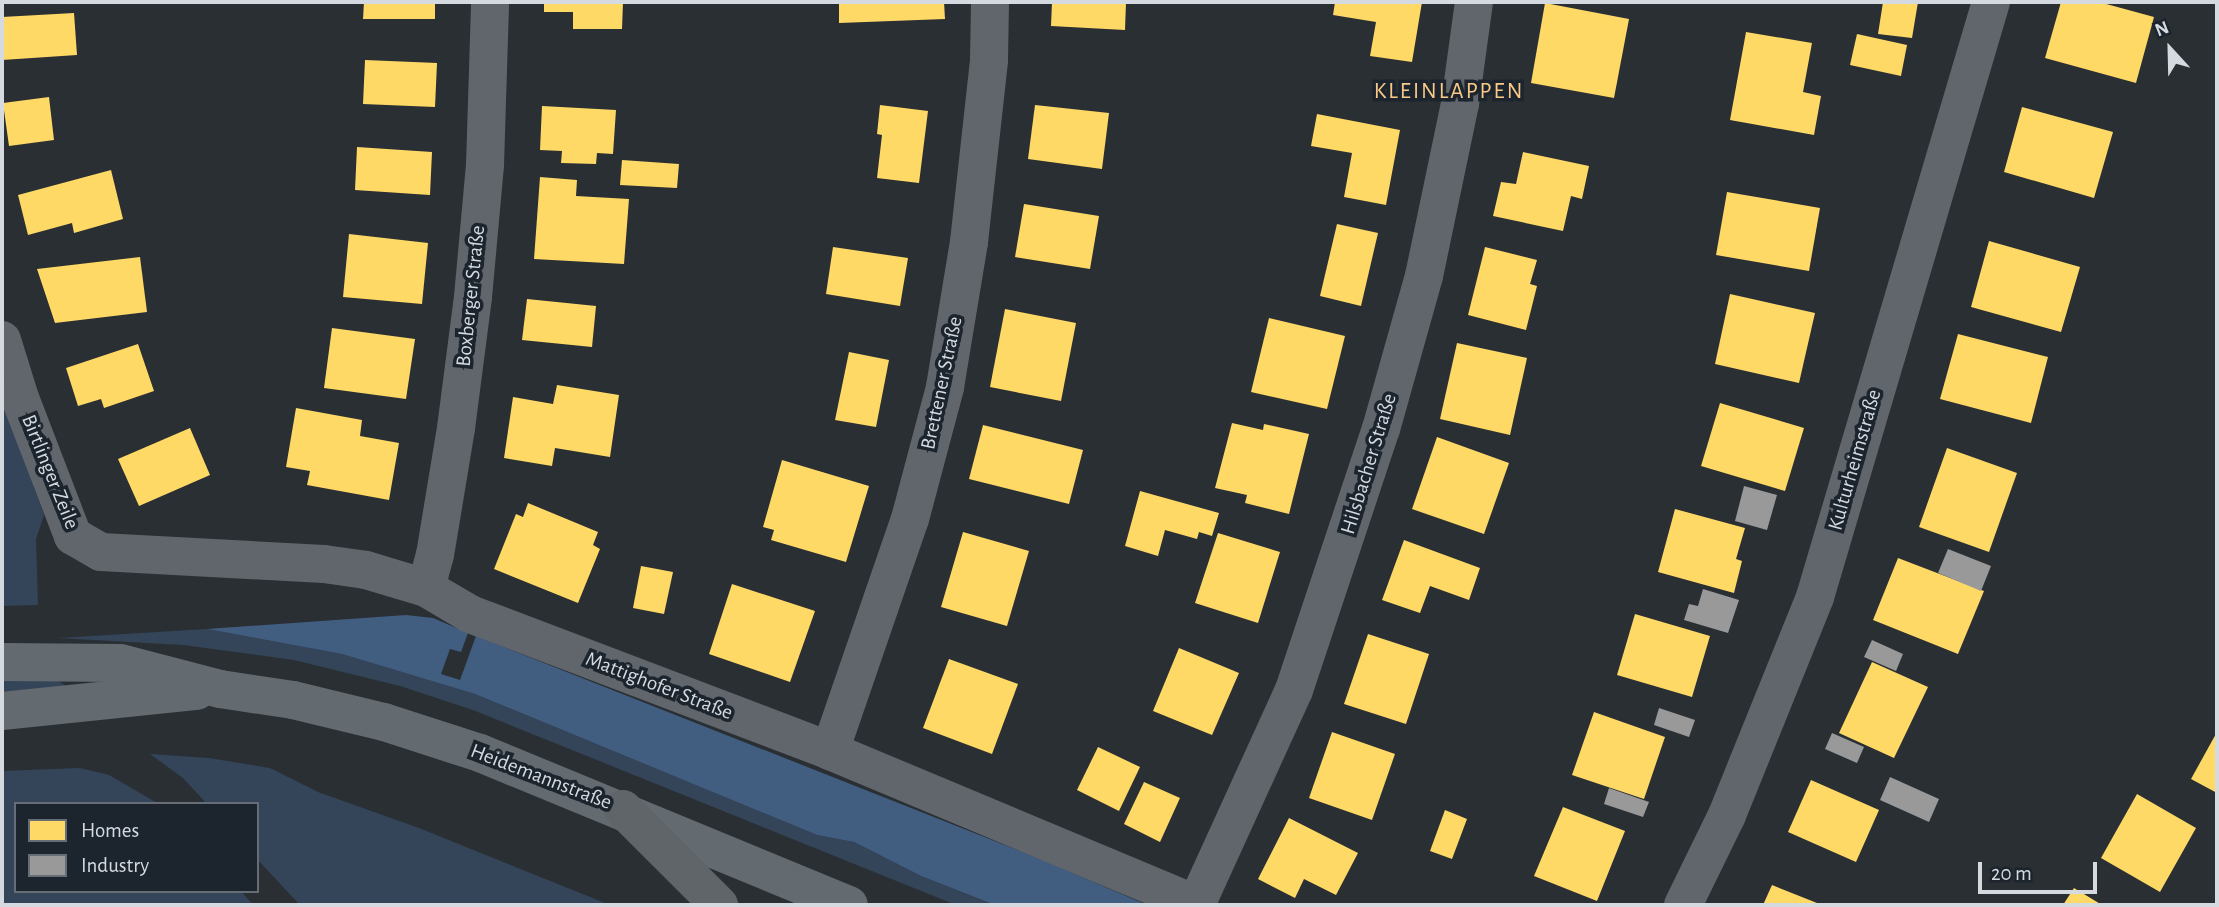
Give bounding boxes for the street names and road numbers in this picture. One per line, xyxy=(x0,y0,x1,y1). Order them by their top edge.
street label: Boxberger Straße xyxy=(451,224,491,368)
street label: Brettener Straße xyxy=(916,314,968,452)
street label: Kulturheimstraße xyxy=(1823,387,1887,533)
street label: Hilsbacher Straße xyxy=(1336,390,1402,538)
street label: Birtlinger Zeile xyxy=(16,411,84,533)
street label: Mattighofer Straße xyxy=(582,646,736,726)
street label: Heidemannstraße xyxy=(467,739,615,815)

